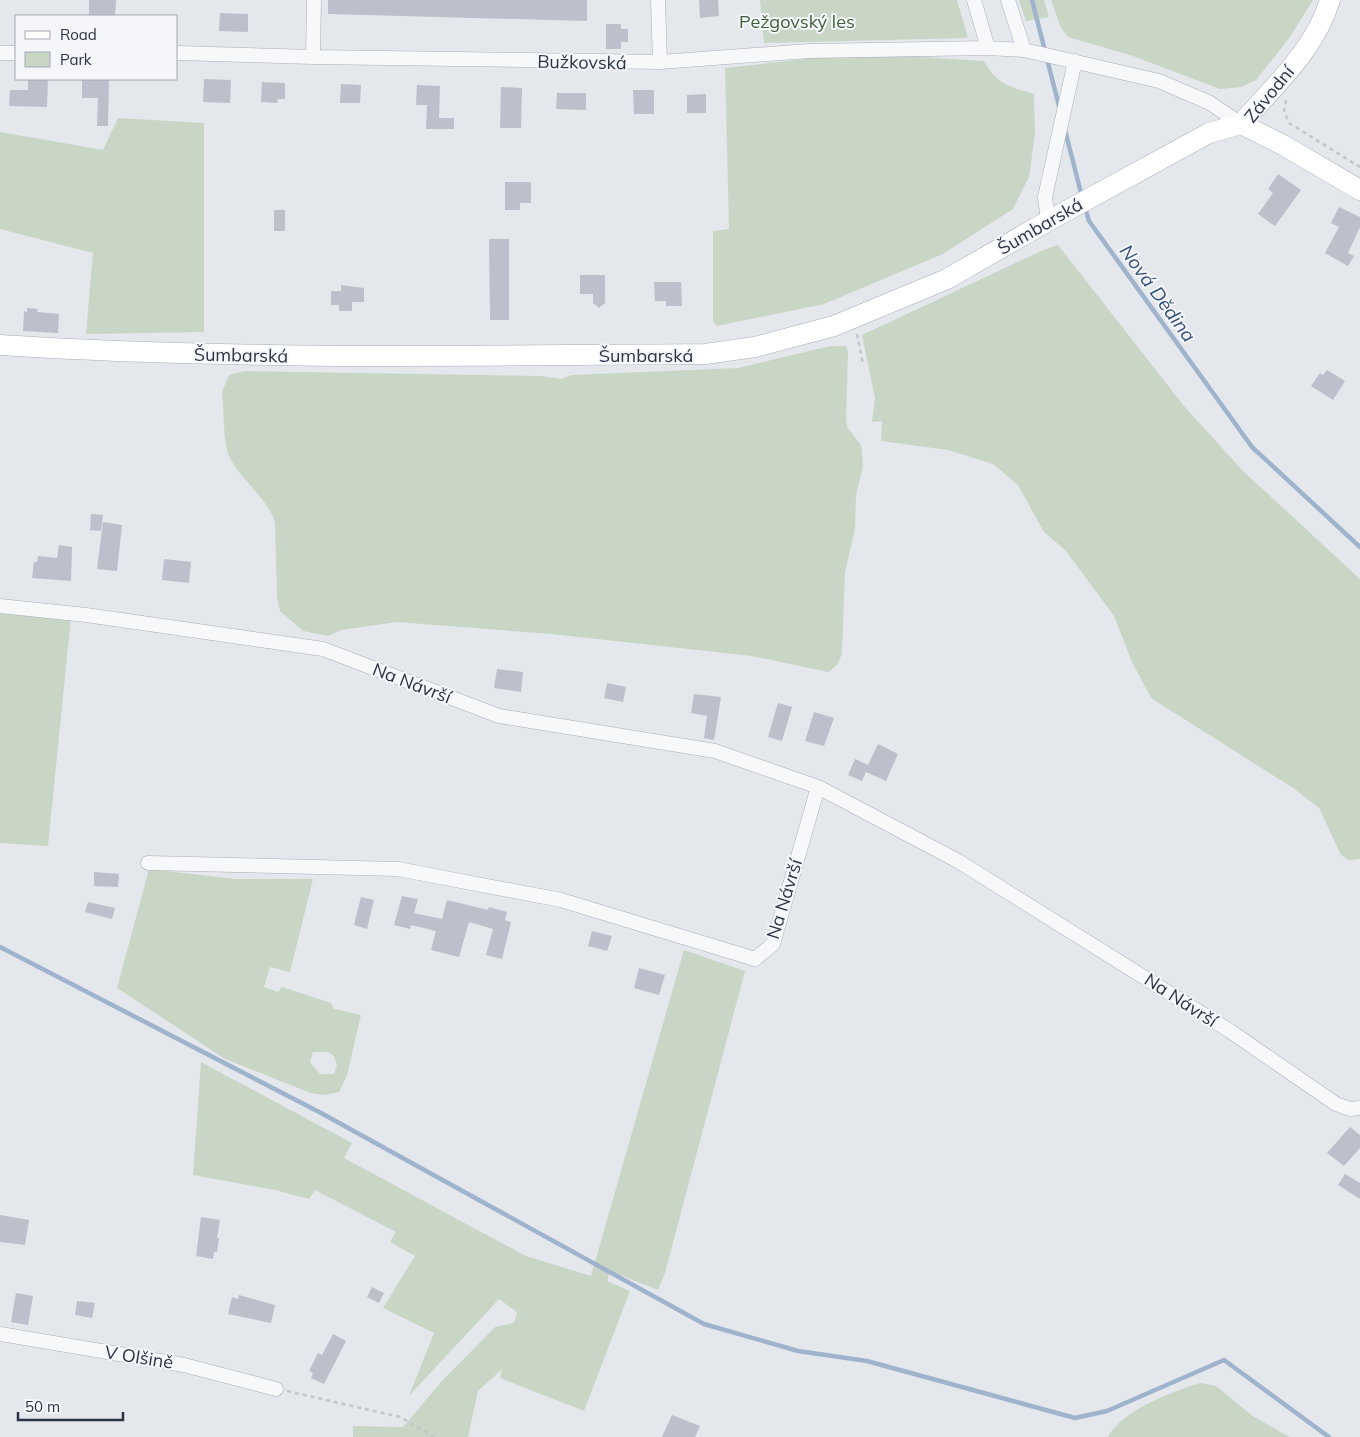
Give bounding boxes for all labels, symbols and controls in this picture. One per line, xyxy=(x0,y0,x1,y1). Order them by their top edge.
park label: Pežgovský les xyxy=(739,10,855,33)
legend xyxy=(15,15,178,80)
text: Road xyxy=(60,25,97,44)
text: Park xyxy=(60,50,92,69)
street label: Bužkovská xyxy=(537,50,627,74)
street label: Závodní xyxy=(1239,59,1300,127)
street label: Šumbarská xyxy=(993,192,1087,260)
water label: Nová Dědina xyxy=(1115,240,1201,346)
street label: Šumbarská xyxy=(194,343,288,367)
street label: Šumbarská xyxy=(599,344,693,367)
street label: Na Návrší xyxy=(369,657,456,709)
street label: Na Návrší xyxy=(761,855,808,942)
street label: Na Návrší xyxy=(1140,968,1223,1033)
street label: V Olšině xyxy=(103,1340,175,1374)
scale bar xyxy=(18,1390,122,1422)
text: 50 m xyxy=(25,1397,60,1416)

